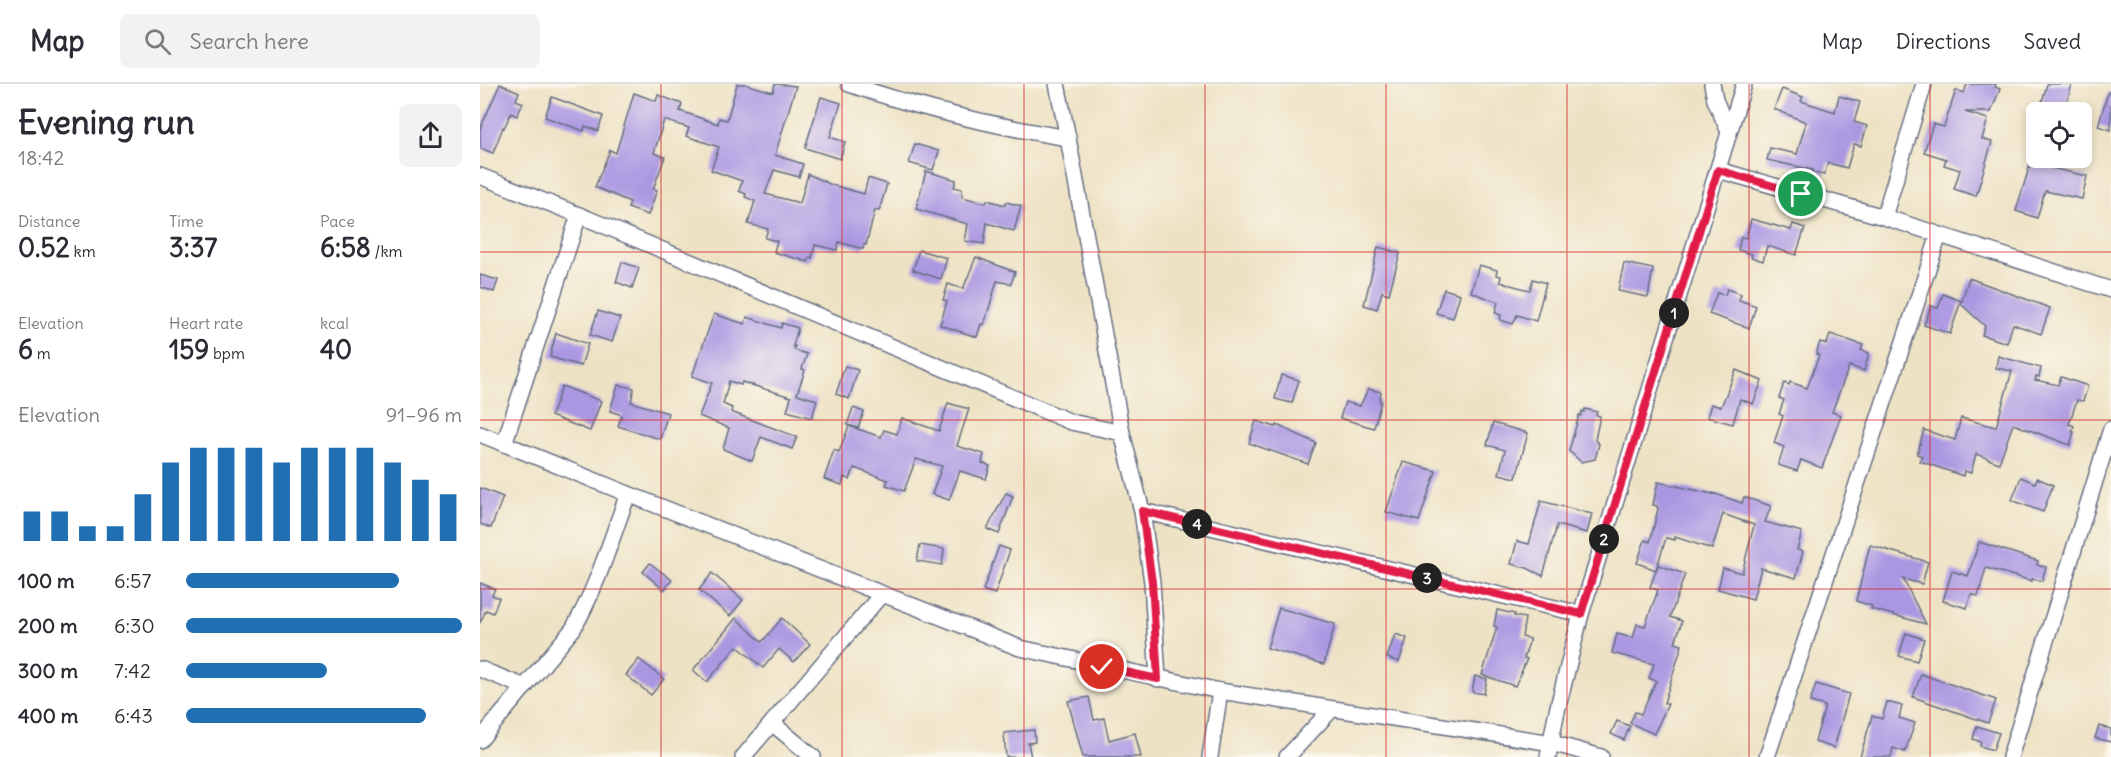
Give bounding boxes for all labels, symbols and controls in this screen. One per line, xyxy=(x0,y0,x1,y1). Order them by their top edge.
search box xyxy=(120,14,540,68)
text: Map xyxy=(30,23,84,59)
icon: search xyxy=(141,25,174,58)
text: Search here xyxy=(189,27,309,55)
text: Map xyxy=(1822,28,1863,55)
text: Directions xyxy=(1896,28,1990,55)
text: Saved xyxy=(2023,28,2081,55)
text: Evening run xyxy=(18,101,194,143)
map controls xyxy=(2026,102,2092,168)
button: locate xyxy=(2026,102,2092,168)
button: share xyxy=(399,104,462,167)
text: 18:42 xyxy=(18,145,65,170)
pin xyxy=(1775,168,1826,219)
icon: arrive xyxy=(1784,177,1817,210)
text: Distance xyxy=(18,211,80,231)
text: Time xyxy=(169,211,204,231)
text: Pace xyxy=(320,211,355,231)
text: 0.52 xyxy=(18,231,70,264)
text: 3:37 xyxy=(169,231,217,264)
text: 6:58 xyxy=(320,231,371,264)
text: km xyxy=(70,241,96,261)
text: /km xyxy=(371,241,403,261)
pin: 1 xyxy=(1659,298,1689,328)
text: 1 xyxy=(1671,303,1677,323)
text: Elevation xyxy=(18,313,84,333)
text: Heart rate xyxy=(169,313,243,333)
text: kcal xyxy=(320,313,349,333)
text: 6 xyxy=(18,333,33,366)
text: 159 xyxy=(169,333,209,366)
text: 40 xyxy=(320,333,352,366)
text: m xyxy=(33,343,51,363)
text: bpm xyxy=(209,343,245,363)
text: Elevation xyxy=(18,402,100,427)
text: 91–96 m xyxy=(386,402,462,427)
pin: 4 xyxy=(1182,509,1212,539)
text: 4 xyxy=(1192,514,1202,534)
pin: 2 xyxy=(1589,524,1619,554)
text: 2 xyxy=(1600,529,1608,549)
pin: 3 xyxy=(1412,563,1442,593)
text: 100 m xyxy=(18,568,75,593)
text: 6:57 xyxy=(114,568,151,593)
text: 3 xyxy=(1422,568,1432,588)
text: 200 m xyxy=(18,613,78,638)
text: 6:30 xyxy=(114,613,155,638)
pin xyxy=(1076,641,1127,692)
icon: check xyxy=(1085,650,1118,683)
text: 300 m xyxy=(18,658,78,683)
text: 7:42 xyxy=(114,658,151,683)
text: 400 m xyxy=(18,703,78,728)
text: 6:43 xyxy=(114,703,153,728)

